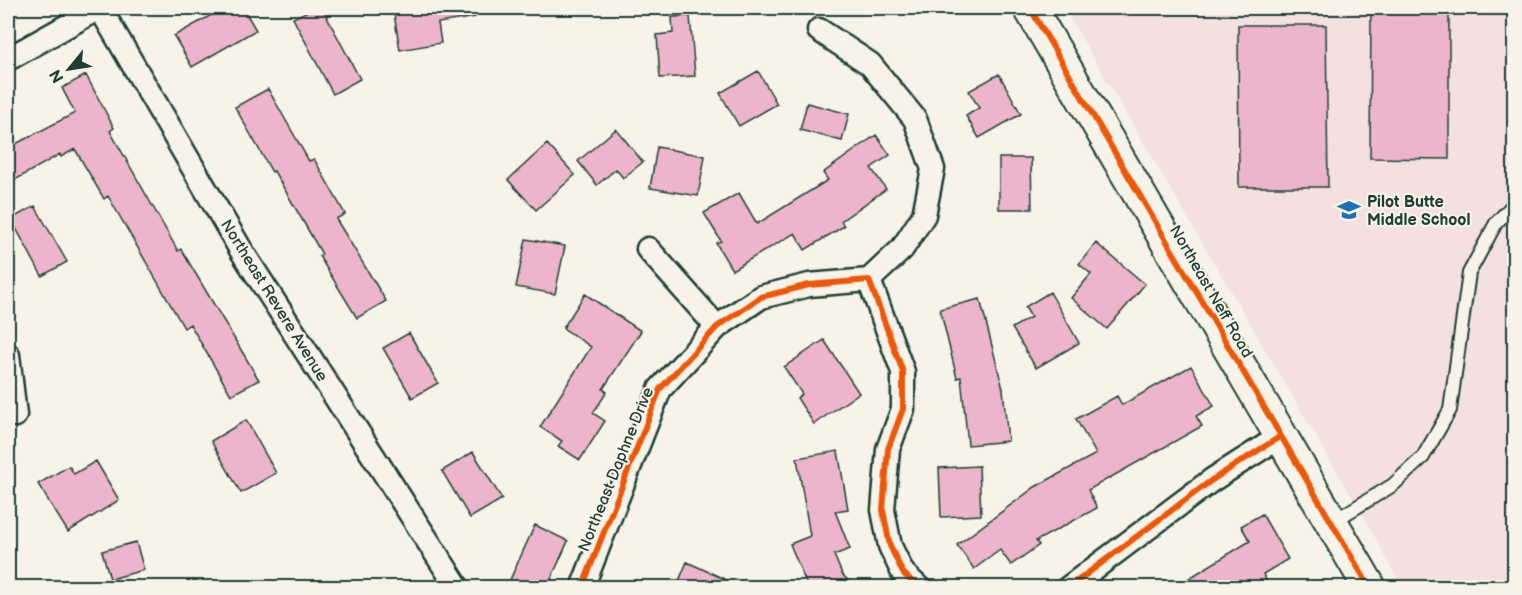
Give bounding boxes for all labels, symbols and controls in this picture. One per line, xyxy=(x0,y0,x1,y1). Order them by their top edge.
north arrow xyxy=(39,39,99,99)
text: N xyxy=(46,66,69,86)
place label: Pilot Butte Middle School xyxy=(1367,193,1470,230)
school or university icon: Pilot Butte Middle School xyxy=(1336,197,1362,223)
street label: Northeast Revere Avenue xyxy=(216,216,332,386)
street label: Northeast Neff Road xyxy=(1165,222,1256,361)
street label: Northeast Daphne Drive xyxy=(575,384,658,555)

